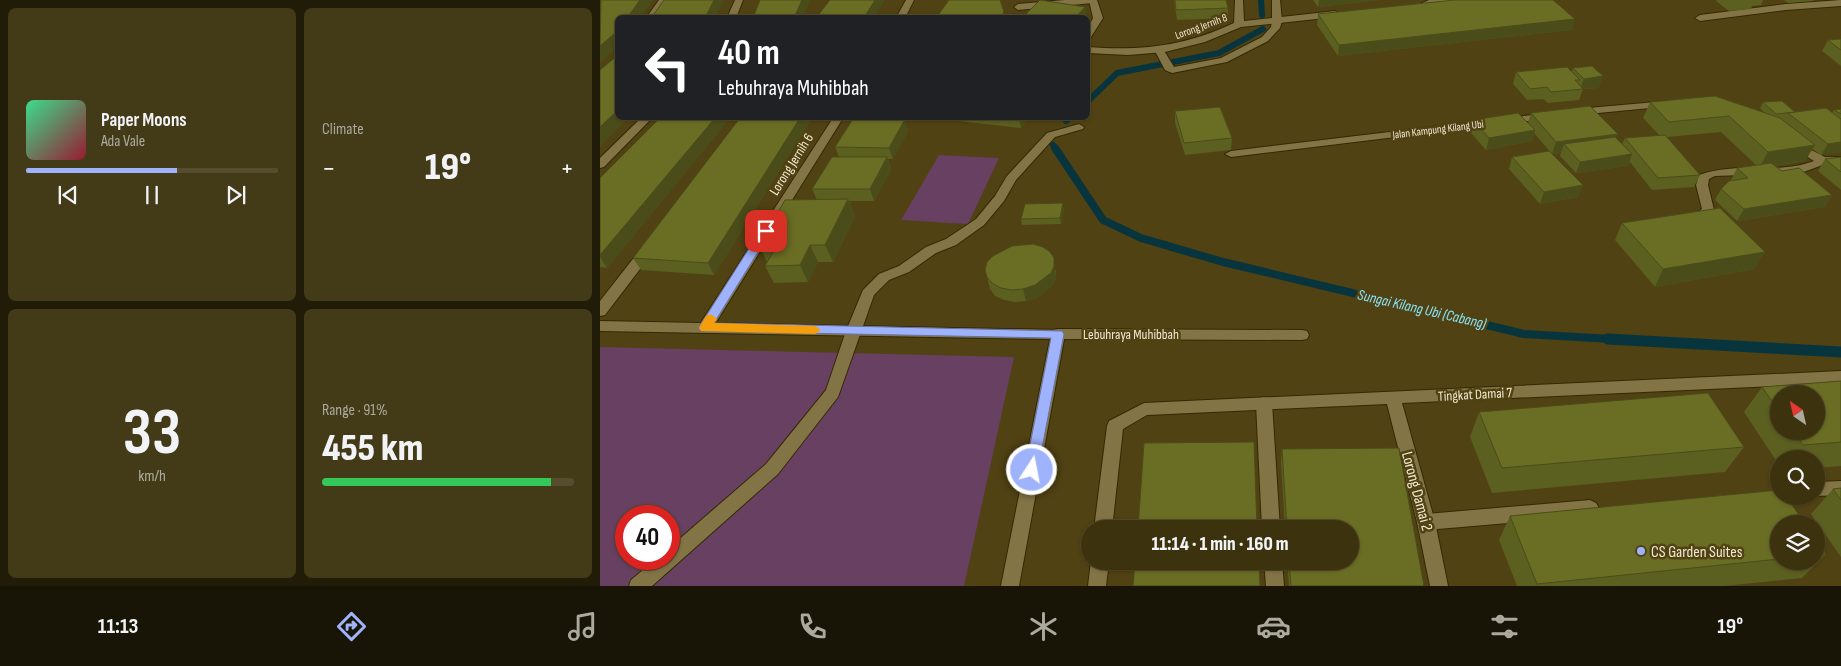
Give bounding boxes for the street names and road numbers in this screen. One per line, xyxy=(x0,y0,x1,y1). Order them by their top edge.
street label: Lorong Jernih 8 xyxy=(1173,11,1229,42)
street label: Jalan Kampung Kilang Ubi xyxy=(1391,117,1484,142)
street label: Lorong Jernih 6 xyxy=(766,130,817,198)
street label: Lebuhraya Muhibbah xyxy=(1083,326,1179,343)
street label: Tingkat Damai 7 xyxy=(1438,384,1513,405)
street label: Lorong Damai 2 xyxy=(1397,450,1436,533)

